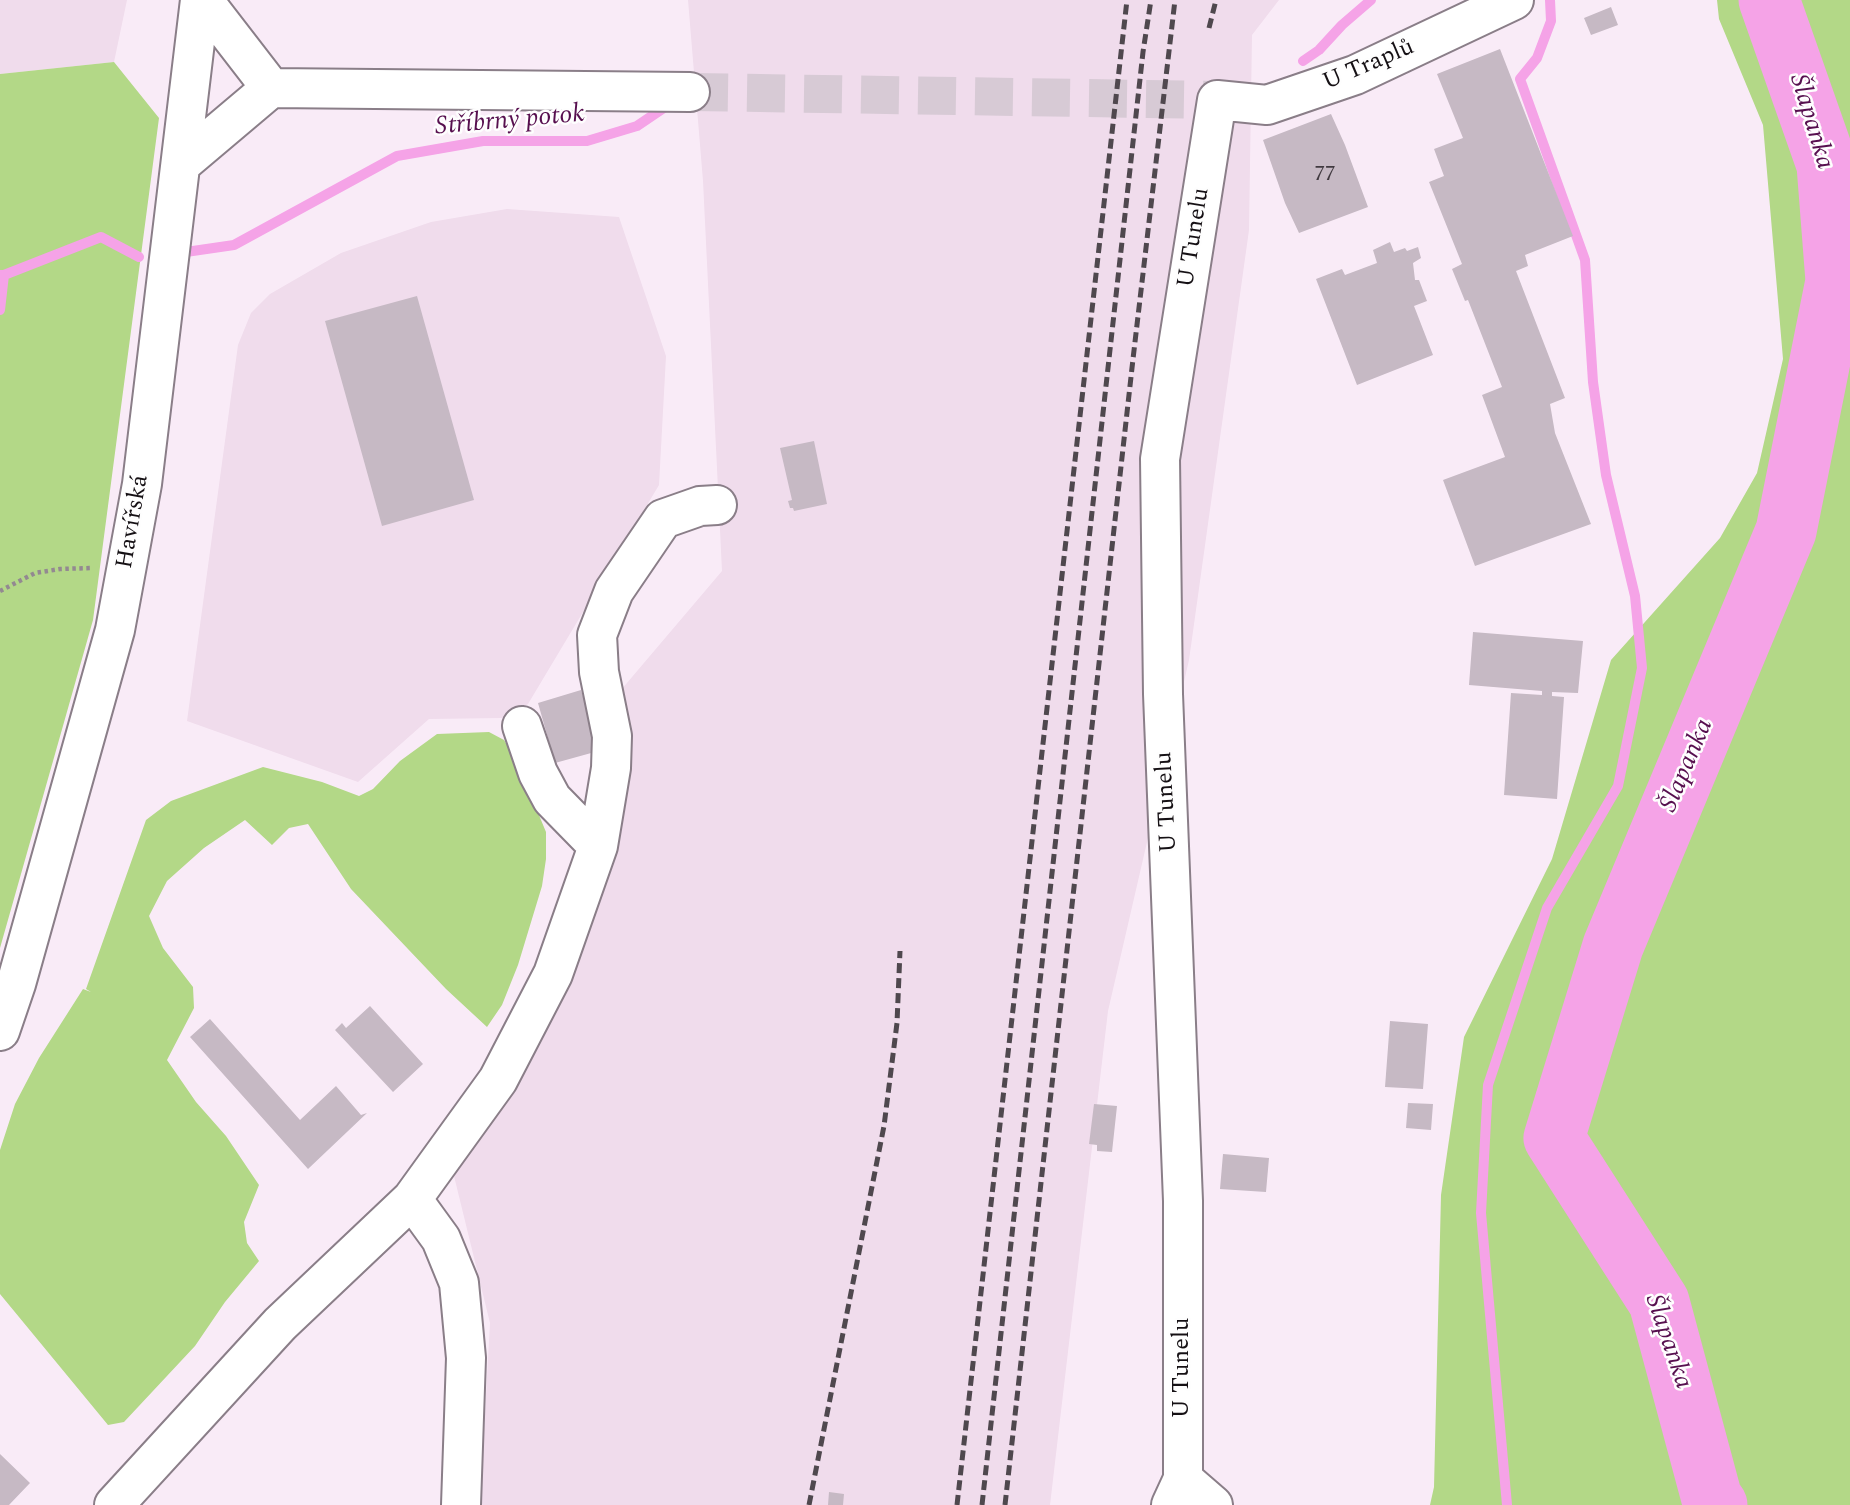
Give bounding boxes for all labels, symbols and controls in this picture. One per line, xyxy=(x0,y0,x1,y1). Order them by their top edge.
street label: U Traplů xyxy=(1319,34,1419,98)
water label: Šlapanka xyxy=(1781,71,1839,173)
water label: Stříbrný potok xyxy=(434,100,586,144)
house number: 77 xyxy=(1315,163,1335,189)
street label: U Tunelu xyxy=(1173,186,1217,290)
street label: Havířská xyxy=(112,473,156,571)
water label: Šlapanka xyxy=(1655,715,1721,817)
street label: U Tunelu xyxy=(1151,751,1185,853)
water label: Šlapanka xyxy=(1636,1291,1698,1393)
street label: U Tunelu xyxy=(1169,1318,1197,1418)

